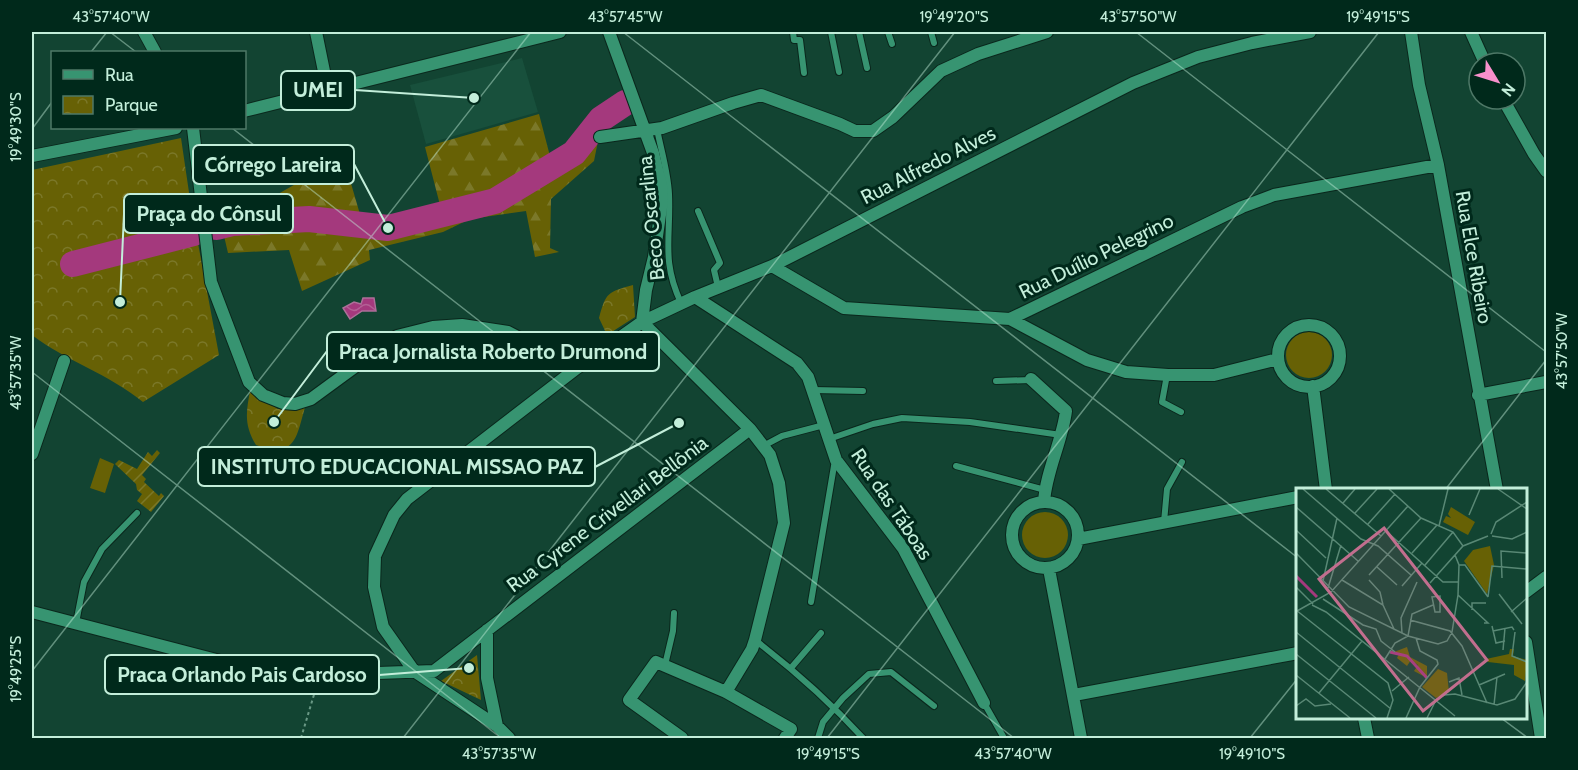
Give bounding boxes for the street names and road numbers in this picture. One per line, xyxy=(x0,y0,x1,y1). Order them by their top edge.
street label: Rua Alfredo Alves xyxy=(857,121,999,209)
street label: Beco Oscarlina xyxy=(632,154,669,281)
street label: Rua Elce Ribeiro xyxy=(1450,189,1498,325)
street label: Rua Duílio Pelegrino xyxy=(1015,208,1177,304)
street label: Rua Cyrene Crivellari Bellônia xyxy=(502,430,712,597)
street label: Rua das Táboas xyxy=(846,444,938,564)

